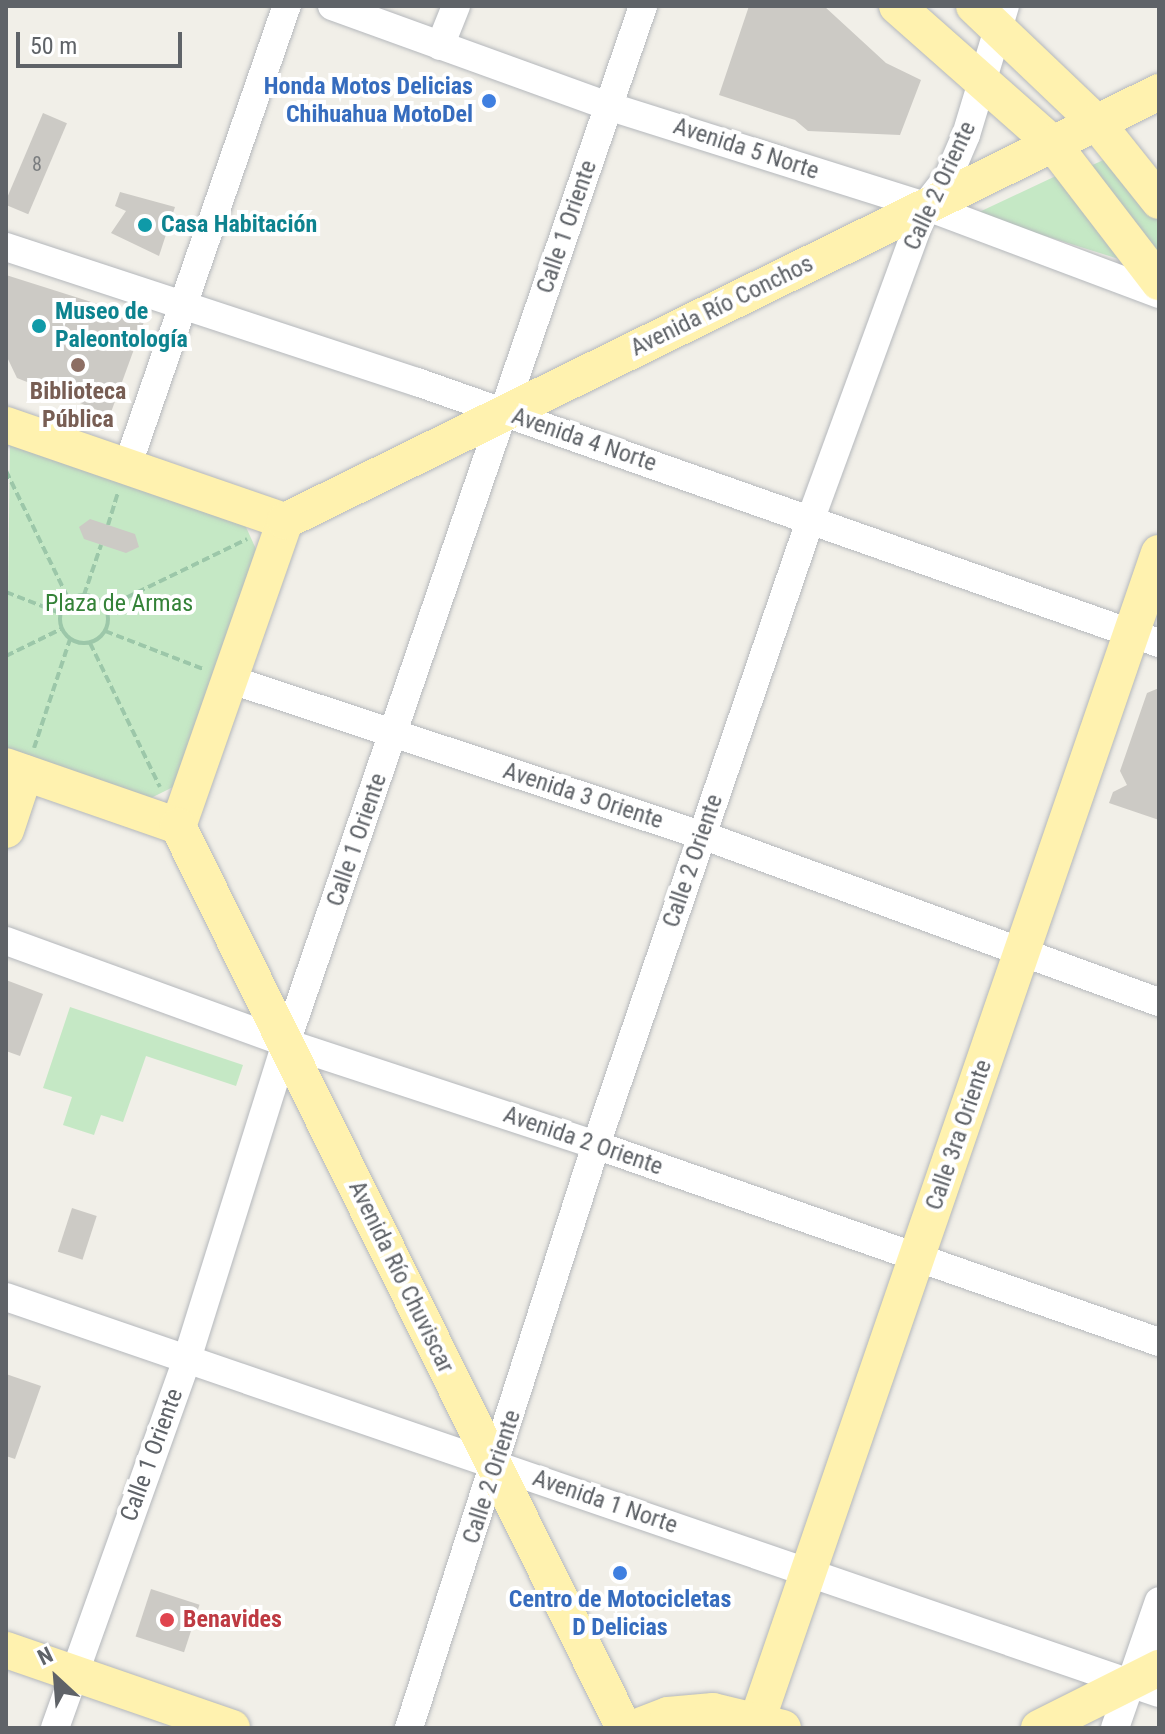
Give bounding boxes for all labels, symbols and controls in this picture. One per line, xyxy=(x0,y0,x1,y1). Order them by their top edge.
scale bar xyxy=(20,16,186,66)
text: 50 m xyxy=(30,32,77,60)
place label: Honda Motos Delicias Chihuahua MotoDel xyxy=(264,73,473,129)
marker: Honda Motos Delicias Chihuahua MotoDel xyxy=(480,92,498,110)
street label: Avenida 5 Norte xyxy=(670,112,822,186)
street label: Calle 2 Oriente xyxy=(898,117,982,255)
house number: 8 xyxy=(32,152,42,176)
street label: Calle 1 Oriente xyxy=(531,157,603,297)
place label: Casa Habitación xyxy=(161,211,317,239)
marker: Casa Habitación xyxy=(136,216,154,234)
street label: Avenida Río Conchos xyxy=(626,249,818,363)
place label: Museo de Paleontología xyxy=(55,298,188,354)
marker: Museo de Paleontología xyxy=(30,317,48,335)
marker: Biblioteca Pública xyxy=(69,356,87,374)
place label: Biblioteca Pública xyxy=(30,378,126,434)
street label: Avenida 4 Norte xyxy=(508,402,660,478)
park label: Plaza de Armas xyxy=(45,590,193,618)
street label: Avenida 3 Oriente xyxy=(499,757,667,835)
street label: Calle 1 Oriente xyxy=(321,770,393,910)
street label: Calle 2 Oriente xyxy=(657,791,729,931)
street label: Calle 3ra Oriente xyxy=(920,1056,998,1214)
street label: Avenida 2 Oriente xyxy=(500,1100,666,1182)
street label: Avenida Río Chuviscar xyxy=(342,1176,460,1378)
street label: Calle 1 Oriente xyxy=(115,1385,189,1525)
street label: Calle 2 Oriente xyxy=(457,1407,527,1547)
street label: Avenida 1 Norte xyxy=(529,1464,681,1540)
marker: Centro de Motocicletas D Delicias xyxy=(611,1564,629,1582)
place label: Centro de Motocicletas D Delicias xyxy=(509,1586,731,1642)
place label: Benavides xyxy=(183,1606,282,1634)
marker: Benavides xyxy=(158,1611,176,1629)
north arrow xyxy=(16,1638,96,1718)
text: N xyxy=(34,1642,57,1670)

